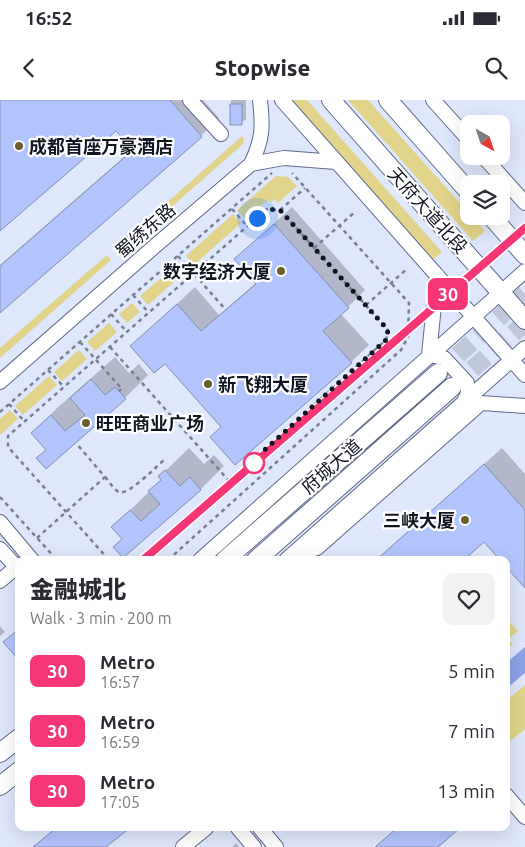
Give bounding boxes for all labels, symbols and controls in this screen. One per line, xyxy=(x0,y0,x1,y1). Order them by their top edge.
text: 16:52 xyxy=(25,7,73,29)
icon: back xyxy=(15,54,43,82)
icon: search xyxy=(482,54,510,82)
text: Stopwise xyxy=(215,55,310,80)
north arrow xyxy=(460,115,510,165)
map controls xyxy=(460,115,510,225)
place label: 成都首座万豪酒店 xyxy=(29,136,173,156)
marker: 成都首座万豪酒店 xyxy=(13,140,25,152)
street label: 天府大道北段 xyxy=(384,163,472,257)
button: layers xyxy=(460,175,510,225)
street label: 蜀绣东路 xyxy=(111,199,179,261)
your location xyxy=(245,206,270,231)
place label: 数字经济大厦 xyxy=(163,261,271,281)
marker: 数字经济大厦 xyxy=(275,265,287,277)
line badge: 30 xyxy=(426,278,470,310)
text: 30 xyxy=(438,284,458,304)
place label: 新飞翔大厦 xyxy=(218,374,308,394)
marker: 新飞翔大厦 xyxy=(202,378,214,390)
place label: 旺旺商业广场 xyxy=(96,413,204,433)
marker: 旺旺商业广场 xyxy=(80,417,92,429)
street label: 府城大道 xyxy=(297,435,365,497)
unlabelled marker xyxy=(243,452,265,474)
place label: 三峡大厦 xyxy=(383,510,455,530)
marker: 三峡大厦 xyxy=(459,514,471,526)
button: heart xyxy=(443,573,495,625)
text: 金融城北 xyxy=(30,576,126,603)
text: Walk · 3 min · 200 m xyxy=(30,609,172,627)
text: Metro xyxy=(100,651,155,673)
text: 5 min xyxy=(448,660,495,682)
text: 30 xyxy=(47,661,68,681)
text: 16:57 xyxy=(100,673,140,691)
text: Metro xyxy=(100,711,155,733)
text: 7 min xyxy=(448,720,495,742)
text: 30 xyxy=(47,721,68,741)
text: 16:59 xyxy=(100,733,140,751)
text: Metro xyxy=(100,771,155,793)
text: 13 min xyxy=(437,780,495,802)
text: 30 xyxy=(47,781,68,801)
text: 17:05 xyxy=(100,793,140,811)

